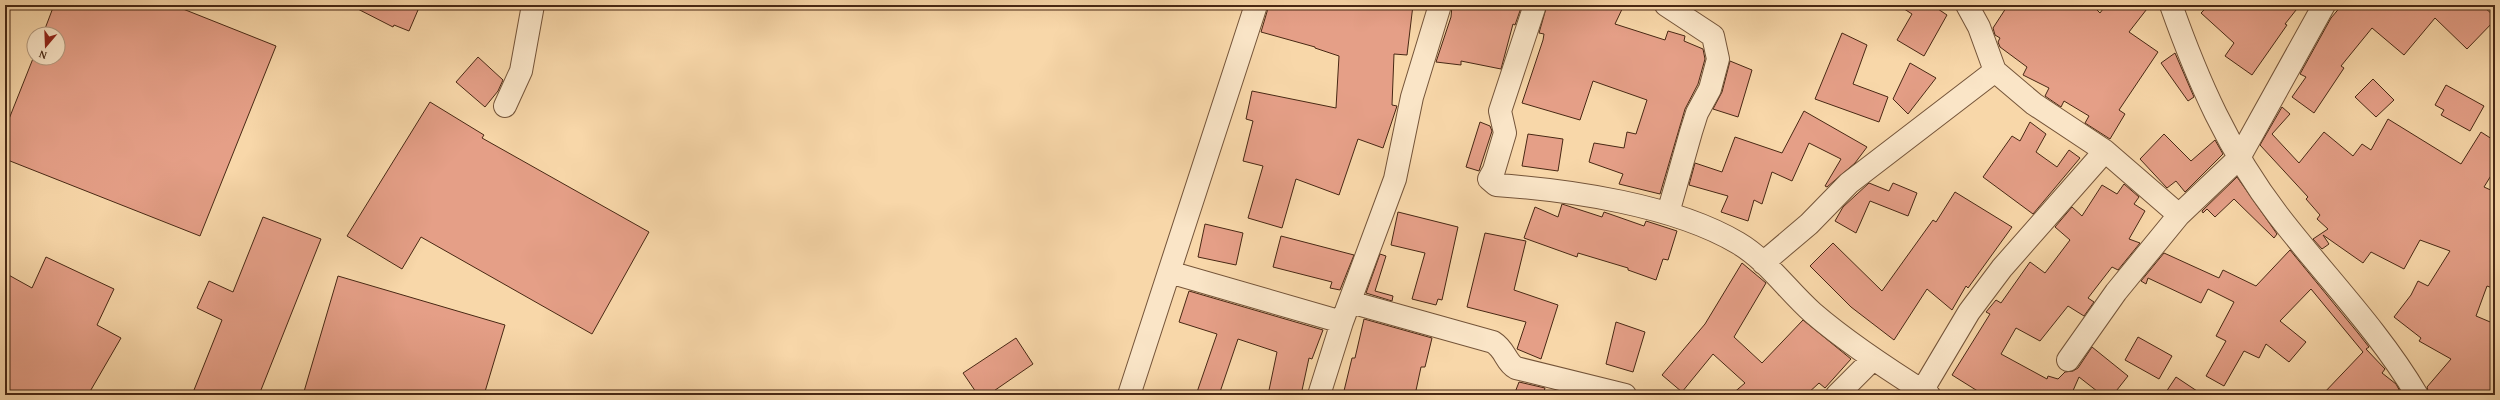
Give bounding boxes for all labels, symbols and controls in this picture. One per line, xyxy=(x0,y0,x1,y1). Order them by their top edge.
north arrow xyxy=(26,26,66,66)
text: N xyxy=(36,46,49,64)

